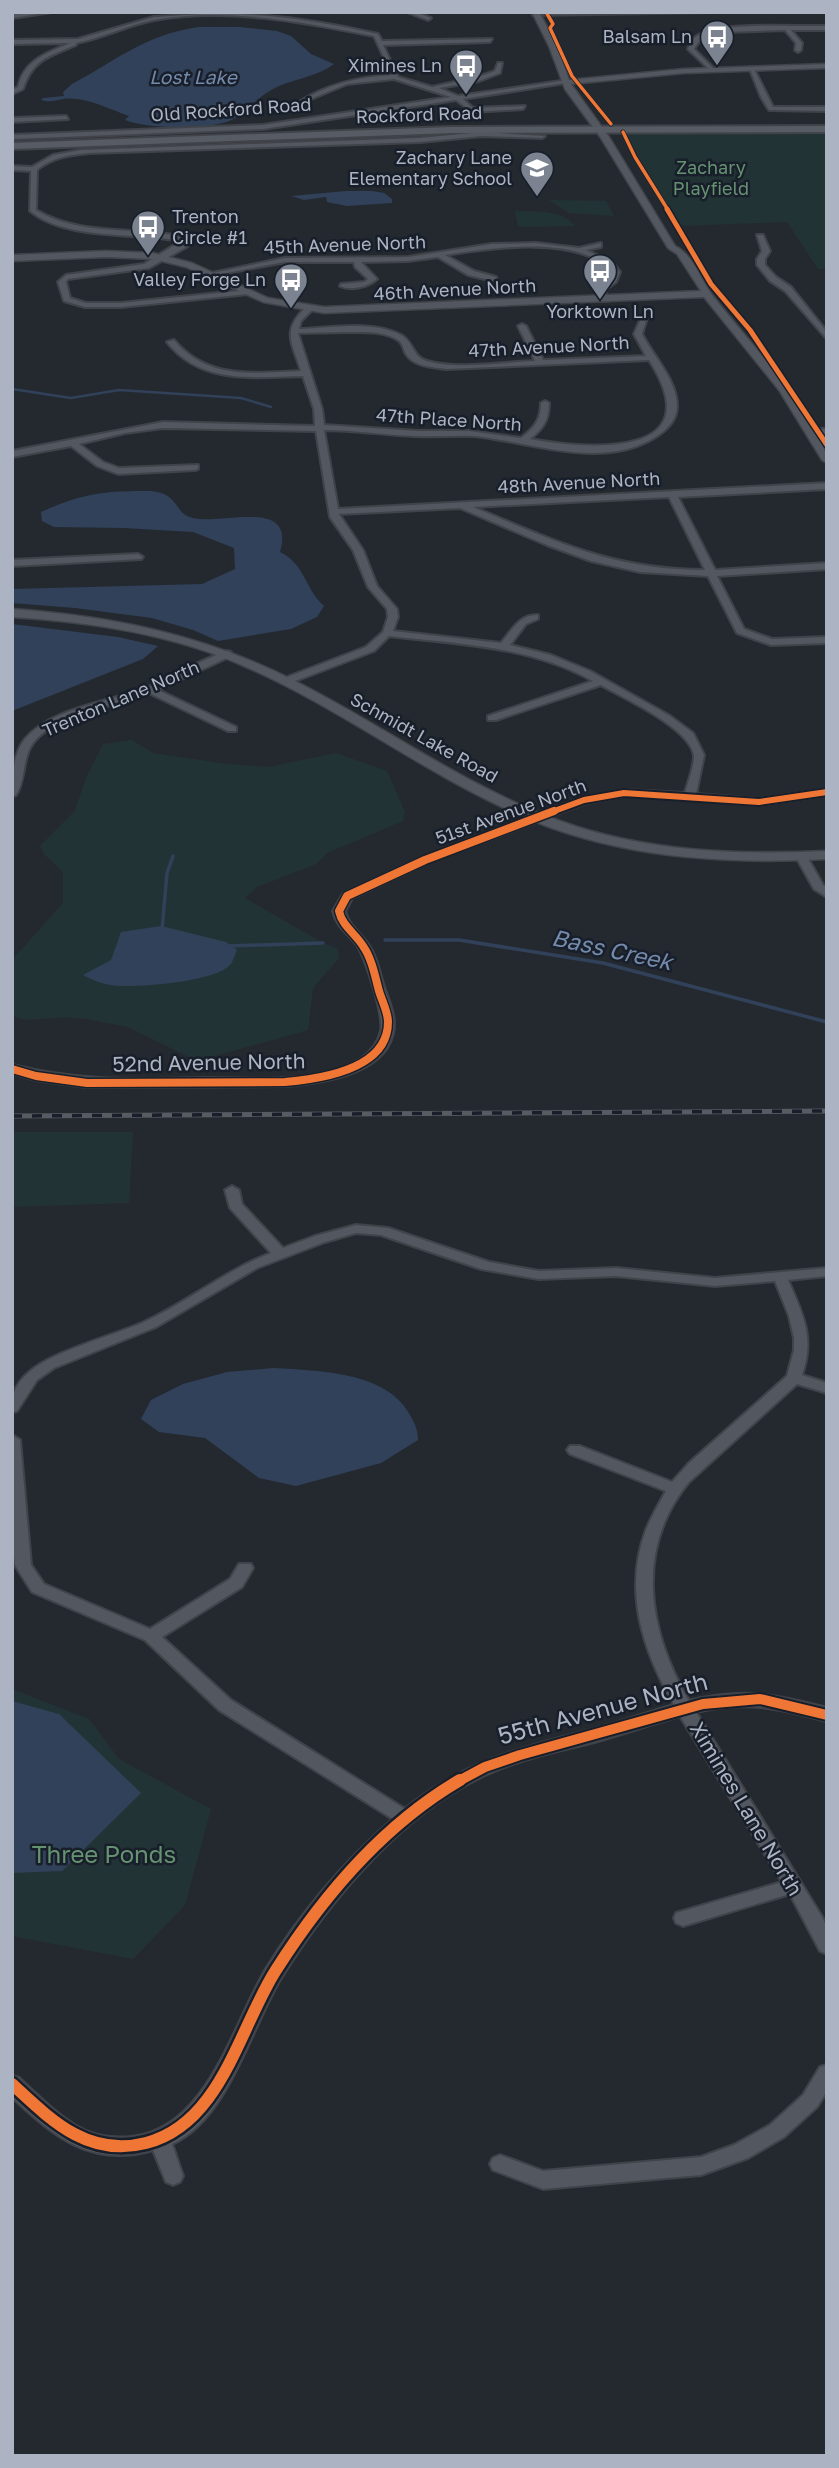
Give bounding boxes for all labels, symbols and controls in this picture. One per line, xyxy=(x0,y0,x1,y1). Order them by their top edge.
bus stop icon: Balsam Ln xyxy=(698,18,736,67)
place label: Balsam Ln xyxy=(603,25,692,47)
bus stop icon: Ximines Ln xyxy=(447,47,485,96)
place label: Ximines Ln xyxy=(348,54,442,76)
water label: Lost Lake xyxy=(149,65,239,88)
street label: Old Rockford Road xyxy=(150,92,312,126)
street label: Rockford Road xyxy=(355,101,483,127)
place label: Zachary Lane Elementary School xyxy=(348,146,512,189)
school or university icon: Zachary Lane Elementary School xyxy=(518,149,556,198)
park label: Zachary Playfield xyxy=(673,156,749,199)
place label: Trenton Circle #1 xyxy=(172,205,247,248)
bus stop icon: Trenton Circle #1 xyxy=(129,208,167,257)
street label: 45th Avenue North xyxy=(263,230,426,258)
bus stop icon: Yorktown Ln xyxy=(581,252,619,301)
bus stop icon: Valley Forge Ln xyxy=(272,261,310,310)
place label: Valley Forge Ln xyxy=(133,268,266,290)
street label: 46th Avenue North xyxy=(373,274,537,304)
place label: Yorktown Ln xyxy=(546,300,654,322)
street label: 47th Avenue North xyxy=(468,331,630,361)
street label: 47th Place North xyxy=(376,403,523,435)
street label: 48th Avenue North xyxy=(497,467,661,497)
street label: Trenton Lane North xyxy=(39,655,202,741)
street label: Schmidt Lake Road xyxy=(347,687,502,787)
street label: 51st Avenue North xyxy=(432,774,589,849)
water label: Bass Creek xyxy=(549,923,677,976)
street label: 52nd Avenue North xyxy=(112,1047,306,1077)
street label: 55th Avenue North xyxy=(495,1666,711,1749)
street label: Ximines Lane North xyxy=(685,1717,809,1900)
park label: Three Ponds xyxy=(32,1839,176,1868)

